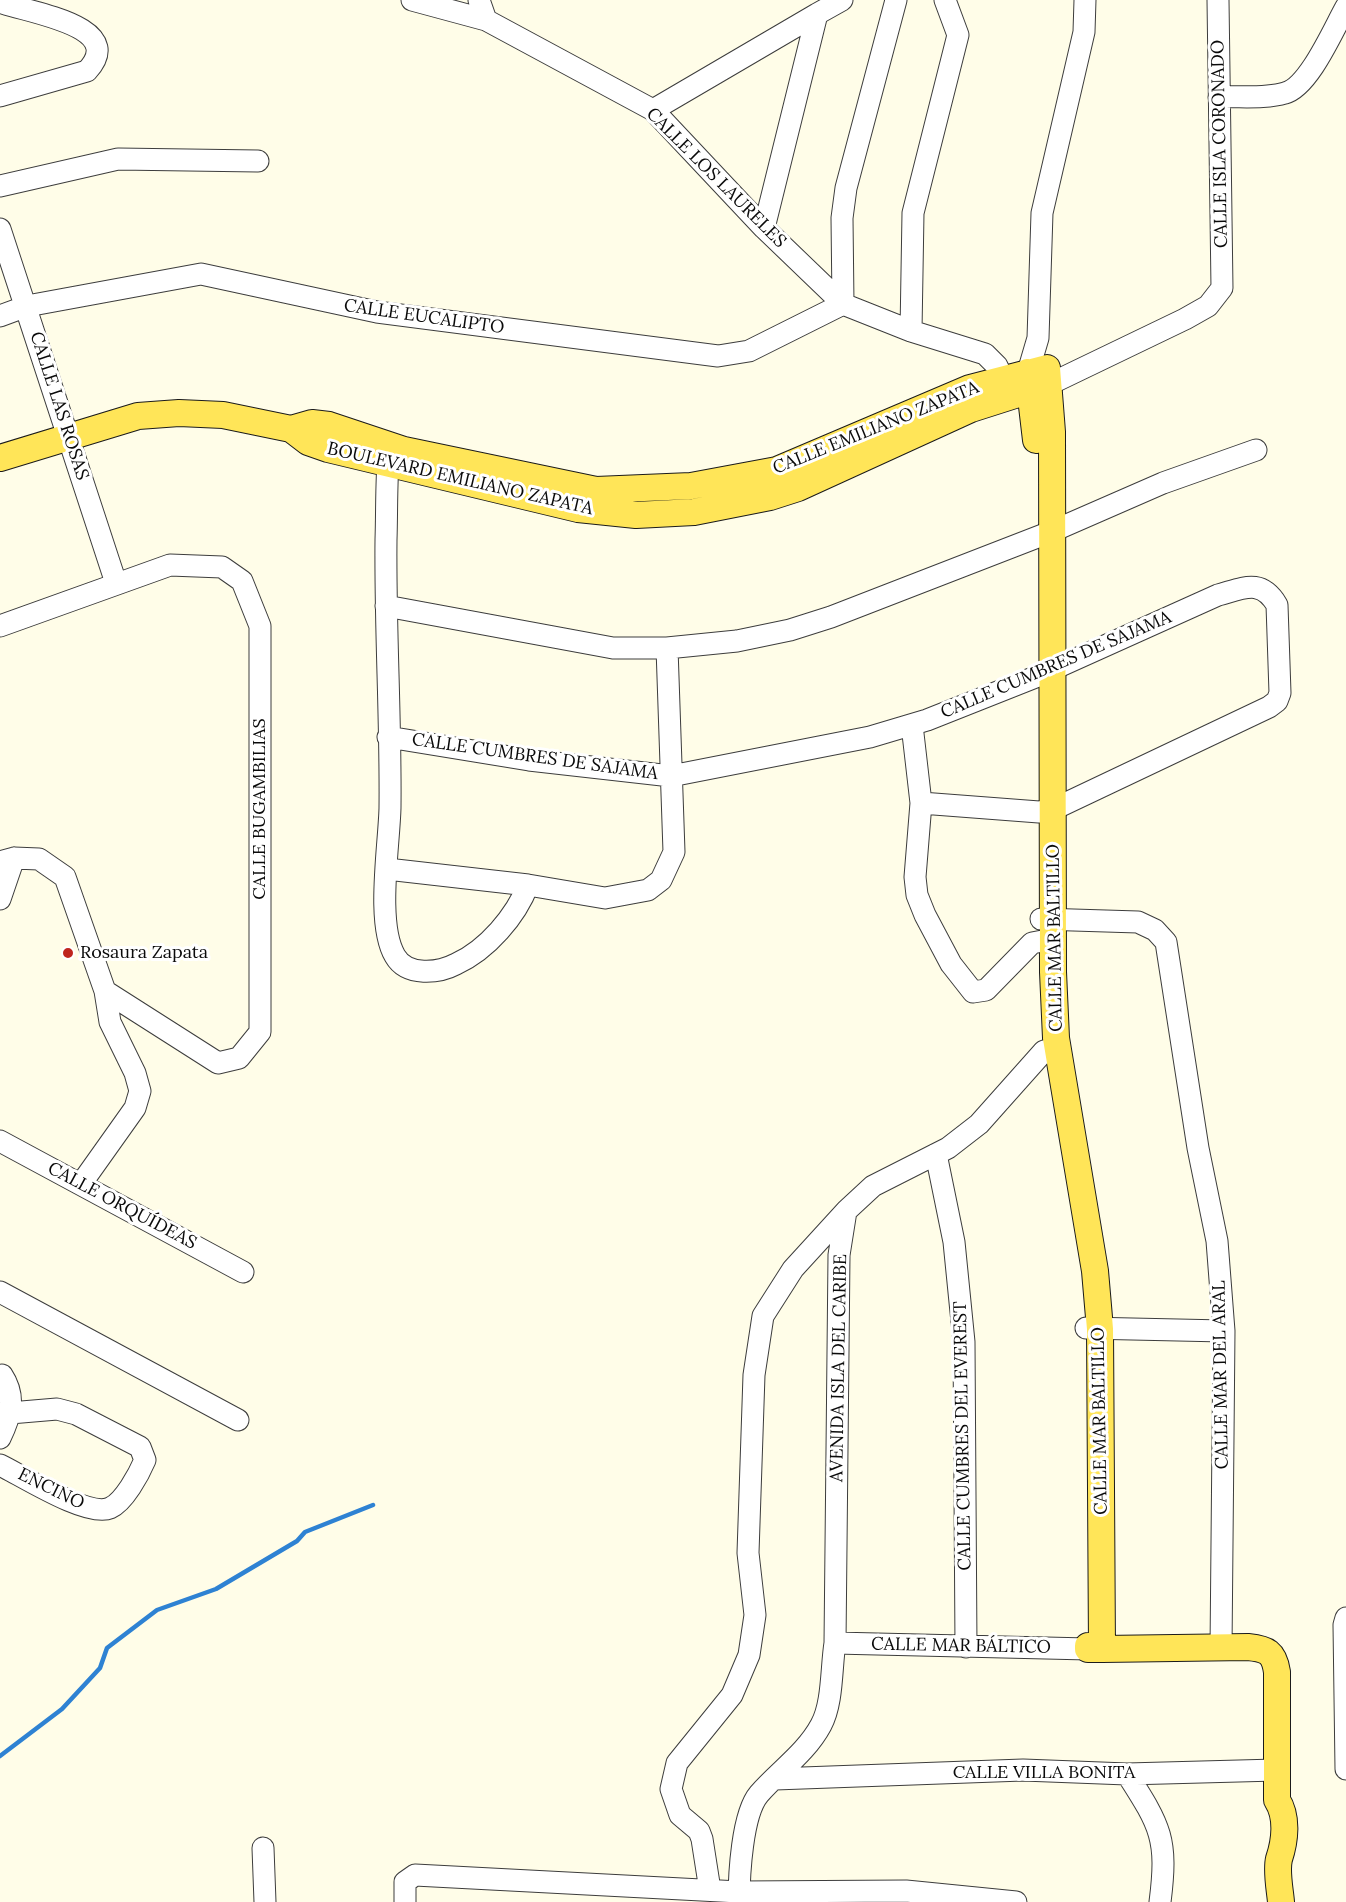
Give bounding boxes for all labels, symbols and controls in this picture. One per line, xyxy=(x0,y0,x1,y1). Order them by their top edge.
street label: CALLE ISLA CORONADO xyxy=(1207,40,1233,248)
street label: CALLE LOS LAURELES xyxy=(641,103,791,253)
street label: CALLE EUCALIPTO xyxy=(342,295,506,339)
street label: CALLE LAS ROSAS xyxy=(25,329,93,483)
street label: CALLE EMILIANO ZAPATA xyxy=(770,377,982,479)
street label: BOULEVARD EMILIANO ZAPATA xyxy=(325,438,595,520)
street label: CALLE CUMBRES DE SAJAMA xyxy=(938,607,1174,723)
street label: CALLE BUGAMBILIAS xyxy=(249,718,271,900)
street label: CALLE CUMBRES DE SAJAMA xyxy=(411,729,659,785)
street label: CALLE MAR BALTILLO xyxy=(1043,844,1067,1032)
place label: Rosaura Zapata xyxy=(80,942,208,964)
marker: Rosaura Zapata xyxy=(61,946,75,960)
street label: CALLE ORQUÍDEAS xyxy=(44,1158,200,1254)
street label: AVENIDA ISLA DEL CARIBE xyxy=(826,1254,852,1482)
street label: CALLE MAR DEL ARAL xyxy=(1209,1280,1233,1470)
street label: CALLE CUMBRES DEL EVEREST xyxy=(950,1301,976,1571)
street label: CALLE MAR BALTILLO xyxy=(1088,1327,1112,1515)
street label: ENCINO xyxy=(14,1464,88,1514)
street label: CALLE MAR BÁLTICO xyxy=(871,1634,1051,1658)
street label: CALLE VILLA BONITA xyxy=(953,1762,1135,1784)

